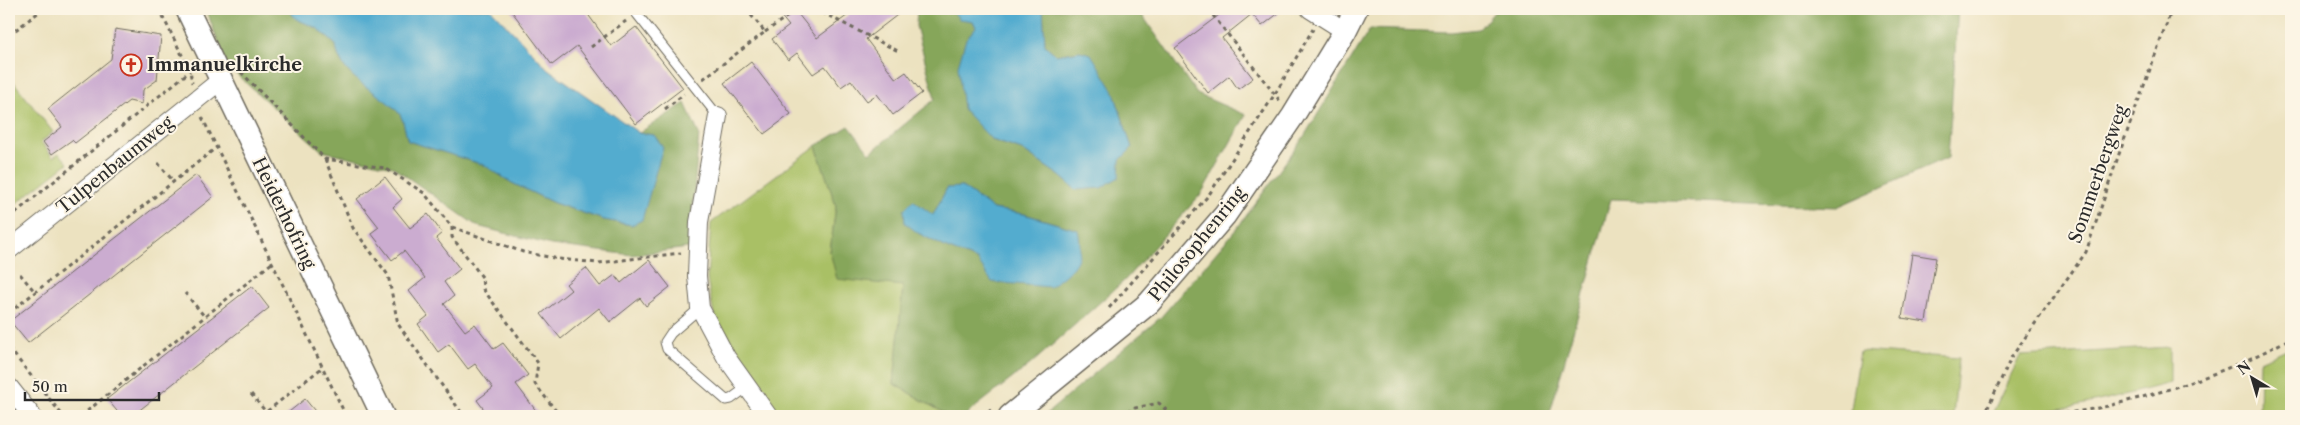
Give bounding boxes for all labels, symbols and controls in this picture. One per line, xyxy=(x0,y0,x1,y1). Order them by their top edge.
church icon: Immanuelkirche xyxy=(119,53,143,77)
place label: Immanuelkirche xyxy=(147,54,302,76)
street label: Sommerbergweg xyxy=(2064,101,2132,246)
street label: Tulpenbaumweg xyxy=(52,111,178,219)
street label: Heiderhofring xyxy=(247,153,321,273)
street label: Philosophenring xyxy=(1144,182,1250,306)
north arrow xyxy=(2228,352,2278,402)
text: N xyxy=(2234,357,2254,379)
scale bar xyxy=(25,370,159,402)
text: 50 m xyxy=(32,377,68,396)

